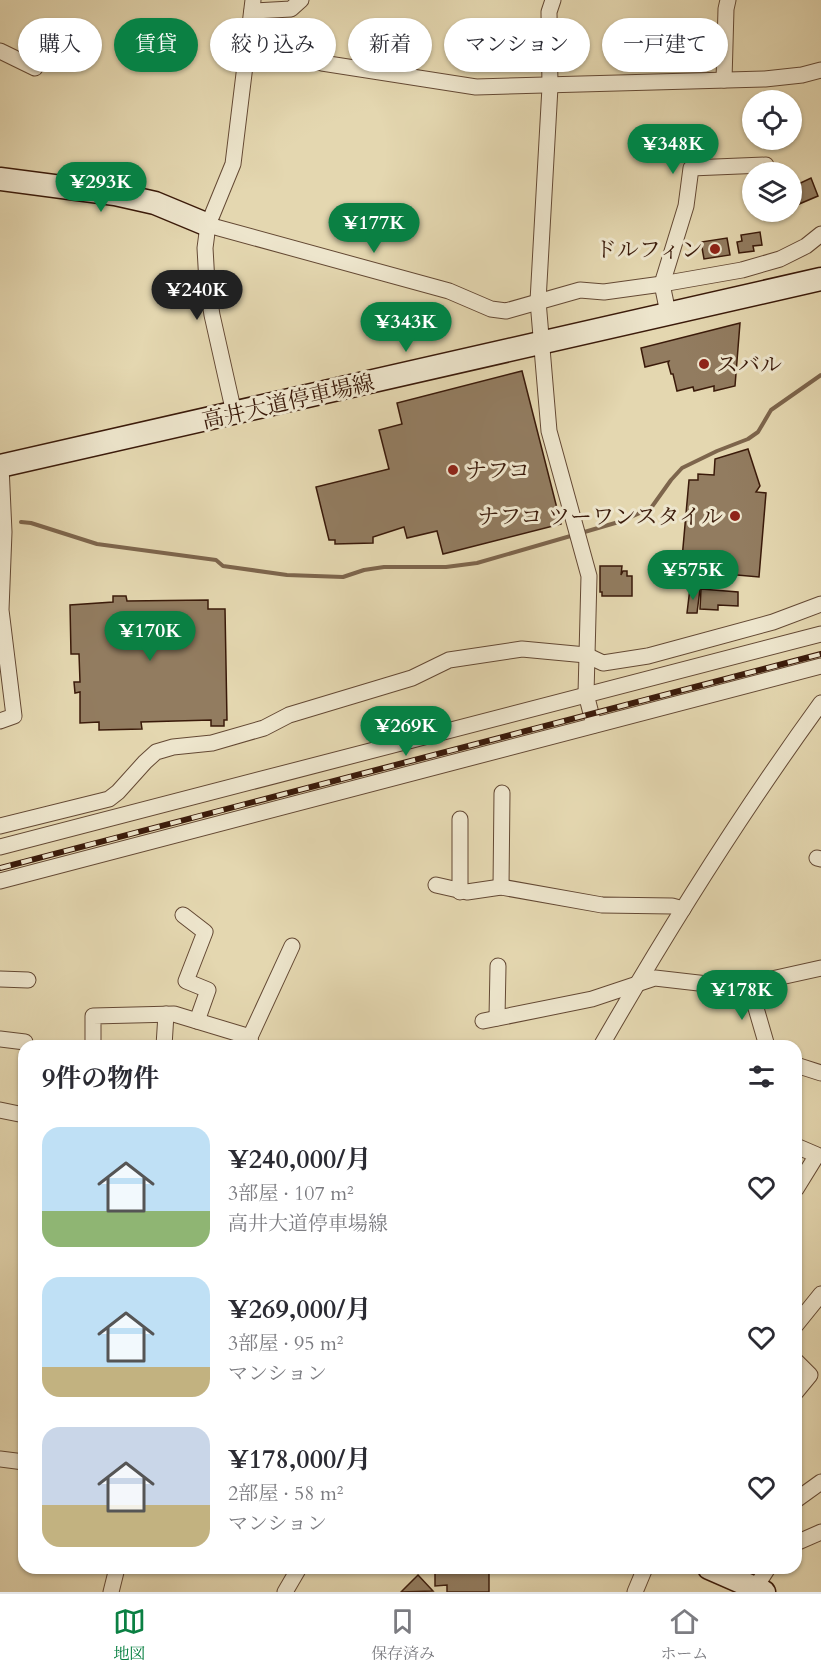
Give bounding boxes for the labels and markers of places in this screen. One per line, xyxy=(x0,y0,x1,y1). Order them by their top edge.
pin: ¥348K xyxy=(631,124,715,175)
pin: ¥293K xyxy=(59,162,143,213)
pin: ¥177K xyxy=(332,203,416,254)
place label: ドルフィン xyxy=(595,235,703,265)
marker: ドルフィン xyxy=(708,242,722,256)
pin: ¥240K xyxy=(155,270,239,321)
pin: ¥343K xyxy=(364,302,448,353)
place label: スバル xyxy=(716,350,782,380)
marker: スバル xyxy=(697,357,711,371)
place label: ナフコ xyxy=(465,456,530,486)
marker: ナフコ xyxy=(446,463,460,477)
place label: ナフコ ツーワンスタイル xyxy=(477,502,723,532)
marker: ナフコ ツーワンスタイル xyxy=(728,509,742,523)
pin: ¥575K xyxy=(651,550,735,601)
pin: ¥170K xyxy=(108,611,192,662)
pin: ¥269K xyxy=(364,706,448,757)
pin: ¥178K xyxy=(700,970,784,1021)

